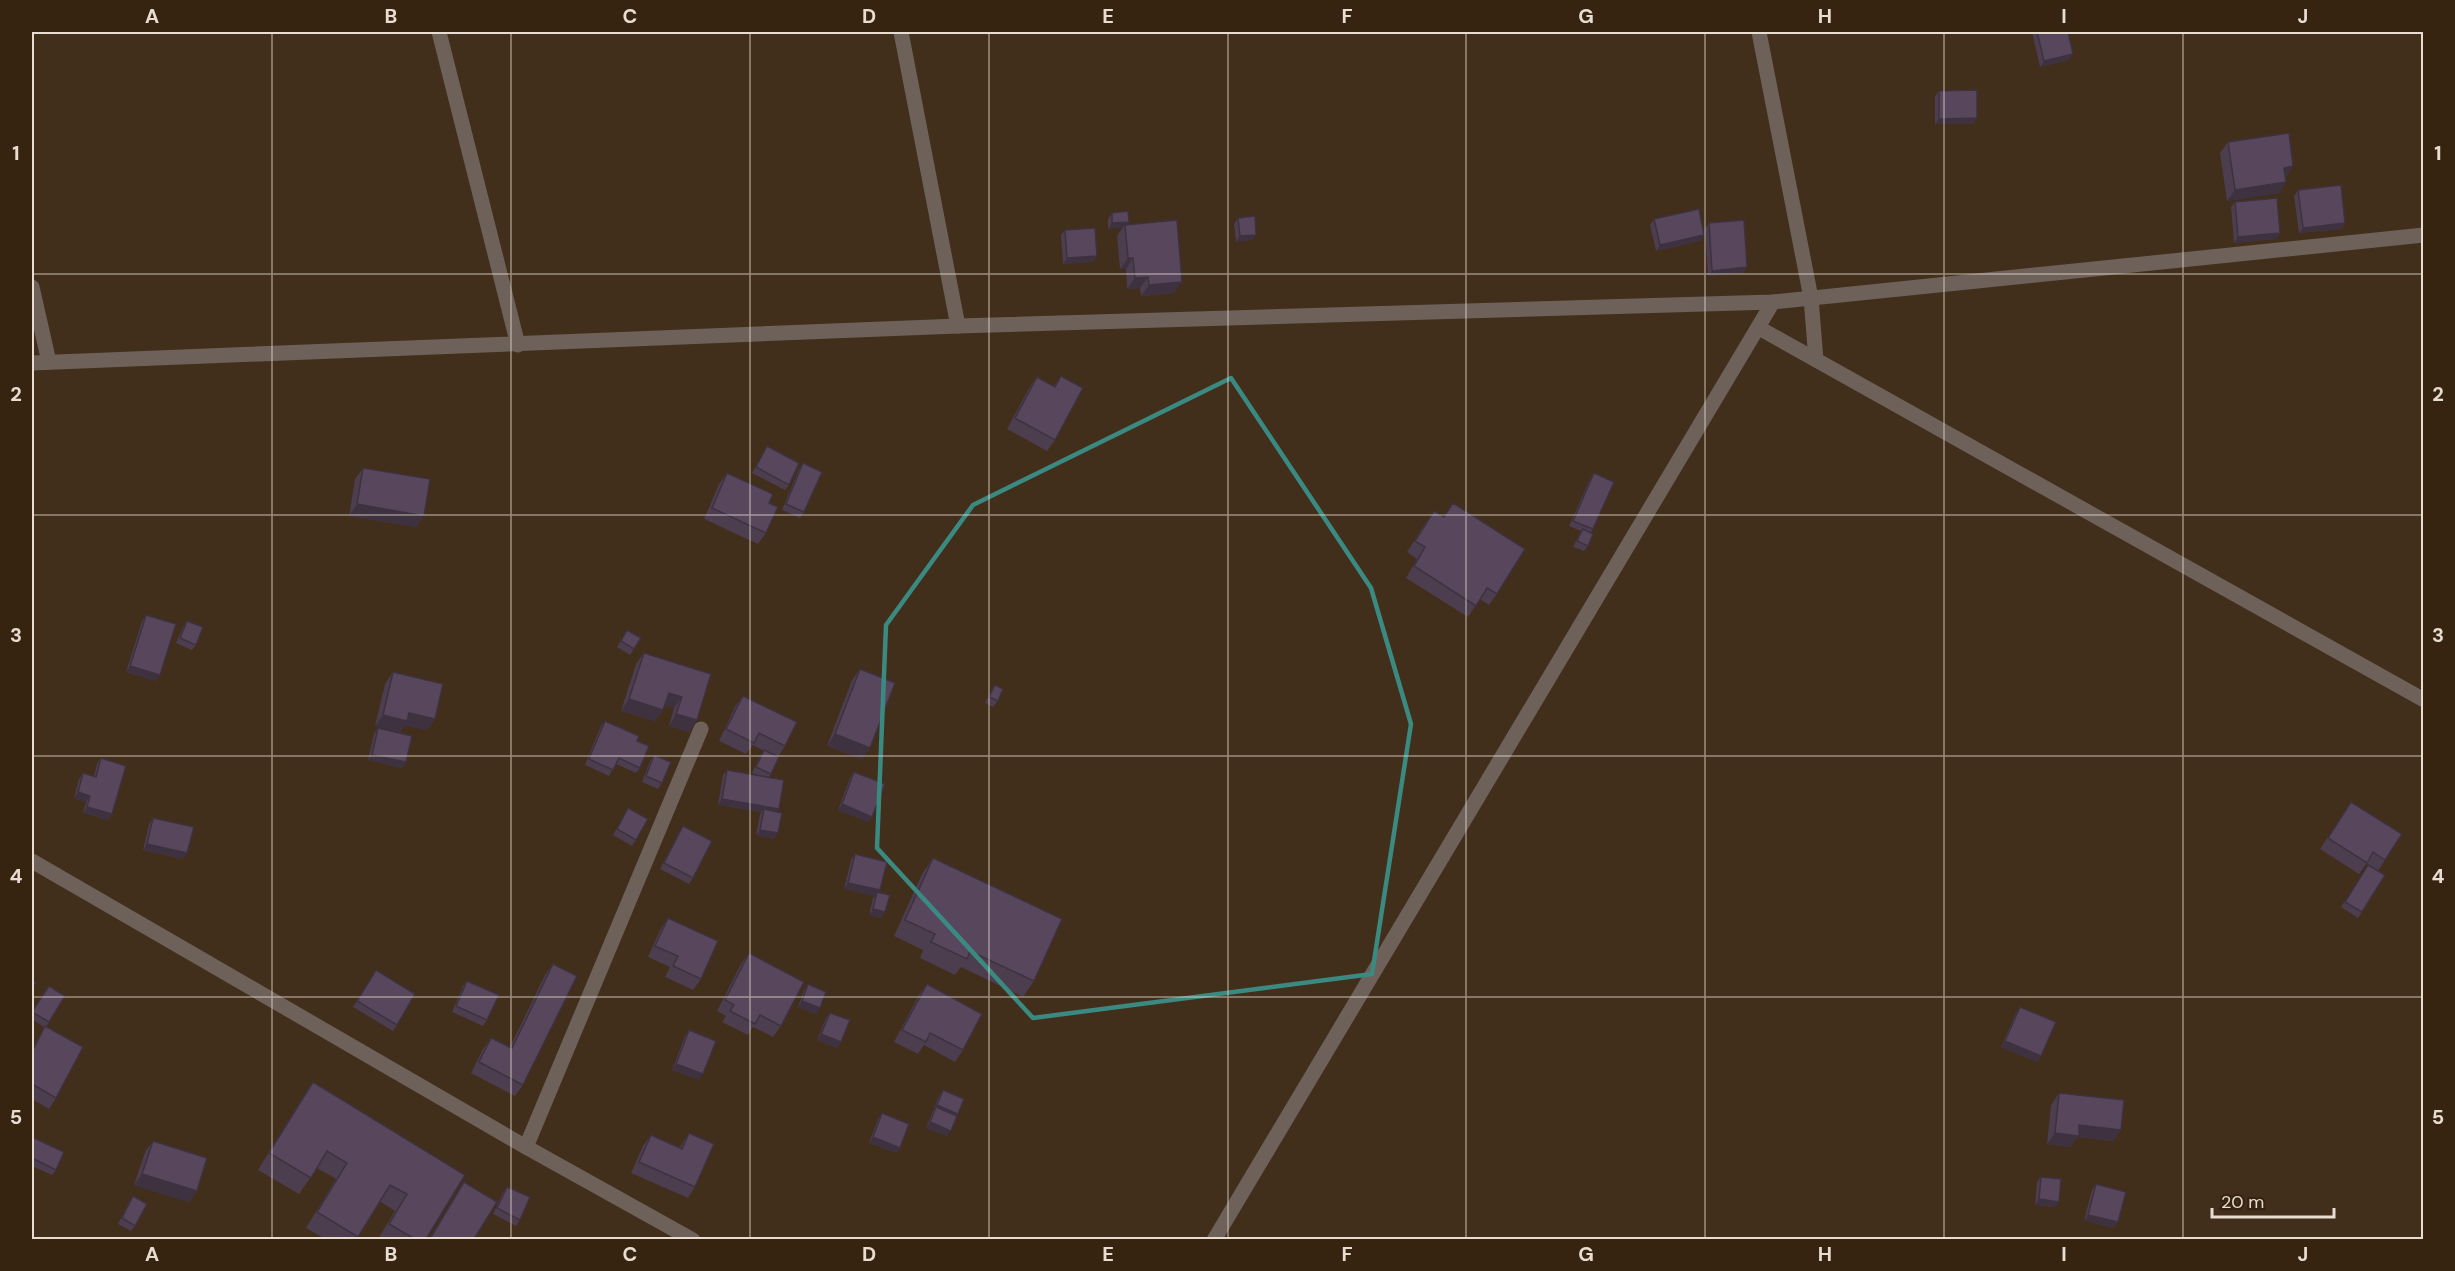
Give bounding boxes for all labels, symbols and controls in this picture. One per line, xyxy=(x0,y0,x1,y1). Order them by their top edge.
text: A xyxy=(145,3,159,29)
text: B xyxy=(385,3,397,29)
text: C xyxy=(623,3,637,29)
text: D xyxy=(862,3,876,29)
text: E xyxy=(1102,3,1114,29)
text: F xyxy=(1341,3,1353,29)
text: G xyxy=(1578,3,1594,29)
text: H xyxy=(1818,3,1832,29)
text: I xyxy=(2061,3,2067,29)
text: J xyxy=(2298,3,2308,29)
text: 1 xyxy=(12,140,20,166)
text: 1 xyxy=(2434,140,2442,166)
text: 2 xyxy=(10,381,22,407)
text: 2 xyxy=(2432,381,2444,407)
text: 3 xyxy=(10,622,22,648)
text: 3 xyxy=(2432,622,2444,648)
text: 4 xyxy=(10,863,23,889)
text: 4 xyxy=(2432,863,2445,889)
text: 5 xyxy=(10,1104,22,1130)
text: 5 xyxy=(2432,1104,2444,1130)
scale bar xyxy=(2212,1181,2334,1219)
text: 20 m xyxy=(2221,1190,2264,1214)
text: A xyxy=(145,1241,159,1267)
text: B xyxy=(385,1241,397,1267)
text: C xyxy=(623,1241,637,1267)
text: D xyxy=(862,1241,876,1267)
text: E xyxy=(1102,1241,1114,1267)
text: F xyxy=(1341,1241,1353,1267)
text: G xyxy=(1578,1241,1594,1267)
text: H xyxy=(1818,1241,1832,1267)
text: I xyxy=(2061,1241,2067,1267)
text: J xyxy=(2298,1241,2308,1267)

